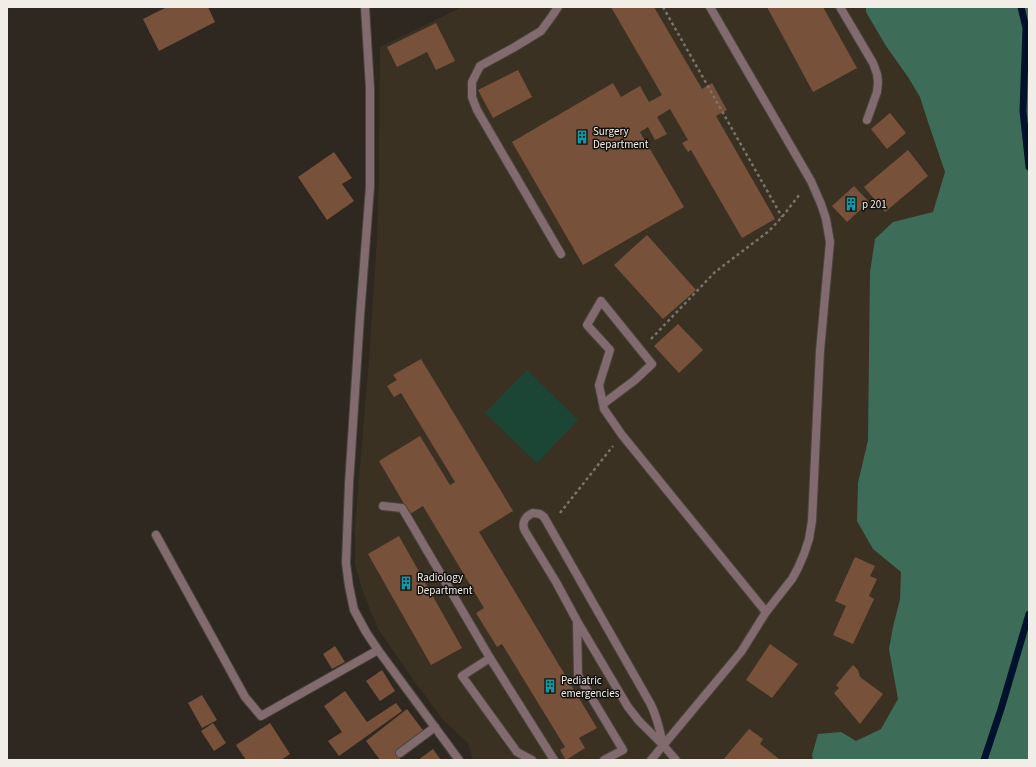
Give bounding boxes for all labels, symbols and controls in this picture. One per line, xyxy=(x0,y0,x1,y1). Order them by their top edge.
place label: Surgery Department xyxy=(593,124,649,152)
building icon: Surgery Department xyxy=(574,129,590,145)
building icon: p 201 xyxy=(843,196,859,212)
place label: p 201 xyxy=(862,197,887,212)
place label: Radiology Department xyxy=(417,570,473,598)
building icon: Radiology Department xyxy=(398,575,414,591)
place label: Pediatric emergencies xyxy=(561,673,620,701)
building icon: Pediatric emergencies xyxy=(542,678,558,694)

